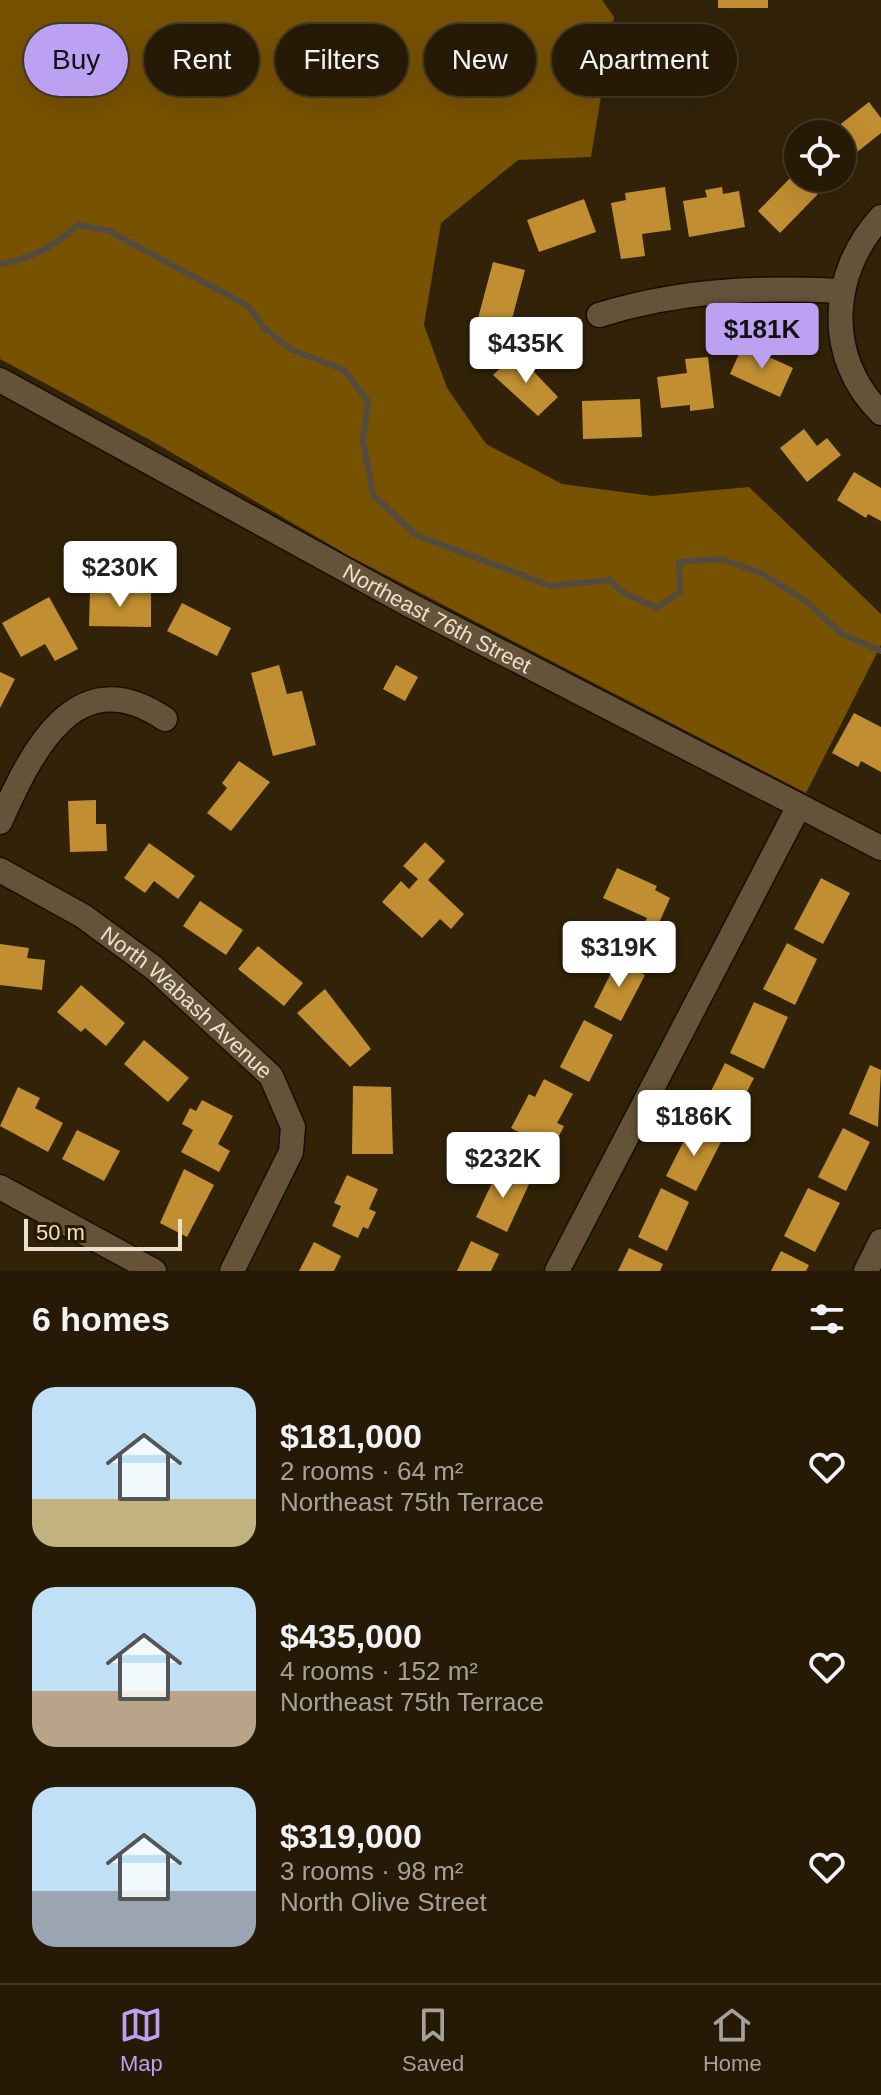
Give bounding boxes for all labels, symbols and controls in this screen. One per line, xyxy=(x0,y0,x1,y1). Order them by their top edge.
chip: Buy xyxy=(24,24,128,96)
chip: Rent xyxy=(144,24,259,96)
chip: Filters xyxy=(275,24,408,96)
chip: New xyxy=(424,24,536,96)
chip: Apartment xyxy=(552,24,737,96)
map controls xyxy=(784,120,856,192)
button: locate xyxy=(784,120,856,192)
pin: $181K xyxy=(706,303,818,371)
text: $181K xyxy=(724,314,800,344)
pin: $435K xyxy=(470,317,582,385)
text: $435K xyxy=(488,328,564,358)
pin: $230K xyxy=(64,541,176,609)
text: $230K xyxy=(82,552,158,582)
street label: Northeast 76th Street xyxy=(339,558,536,678)
street label: North Wabash Avenue xyxy=(96,921,278,1083)
pin: $319K xyxy=(563,921,675,989)
text: $319K xyxy=(581,932,657,962)
pin: $186K xyxy=(638,1090,750,1158)
text: $186K xyxy=(656,1101,732,1131)
pin: $232K xyxy=(447,1132,559,1200)
text: $232K xyxy=(465,1143,541,1173)
scale bar xyxy=(24,1215,182,1251)
text: 50 m xyxy=(36,1220,85,1245)
icon: filters xyxy=(805,1297,849,1341)
text: 6 homes xyxy=(32,1300,170,1338)
text: $181,000 xyxy=(280,1417,422,1455)
icon: home xyxy=(96,1419,192,1515)
icon: heart xyxy=(805,1445,849,1489)
text: 2 rooms · 64 m² xyxy=(280,1456,464,1486)
text: Northeast 75th Terrace xyxy=(280,1487,544,1517)
text: $435,000 xyxy=(280,1617,422,1655)
icon: home xyxy=(96,1619,192,1715)
icon: heart xyxy=(805,1645,849,1689)
text: 4 rooms · 152 m² xyxy=(280,1656,478,1686)
text: Northeast 75th Terrace xyxy=(280,1687,544,1717)
text: $319,000 xyxy=(280,1817,422,1855)
icon: home xyxy=(96,1819,192,1915)
icon: heart xyxy=(805,1845,849,1889)
text: 3 rooms · 98 m² xyxy=(280,1856,464,1886)
text: North Olive Street xyxy=(280,1887,487,1917)
tab: Map xyxy=(119,2003,163,2077)
tab: Saved xyxy=(402,2003,464,2077)
tab: Home xyxy=(703,2003,762,2077)

